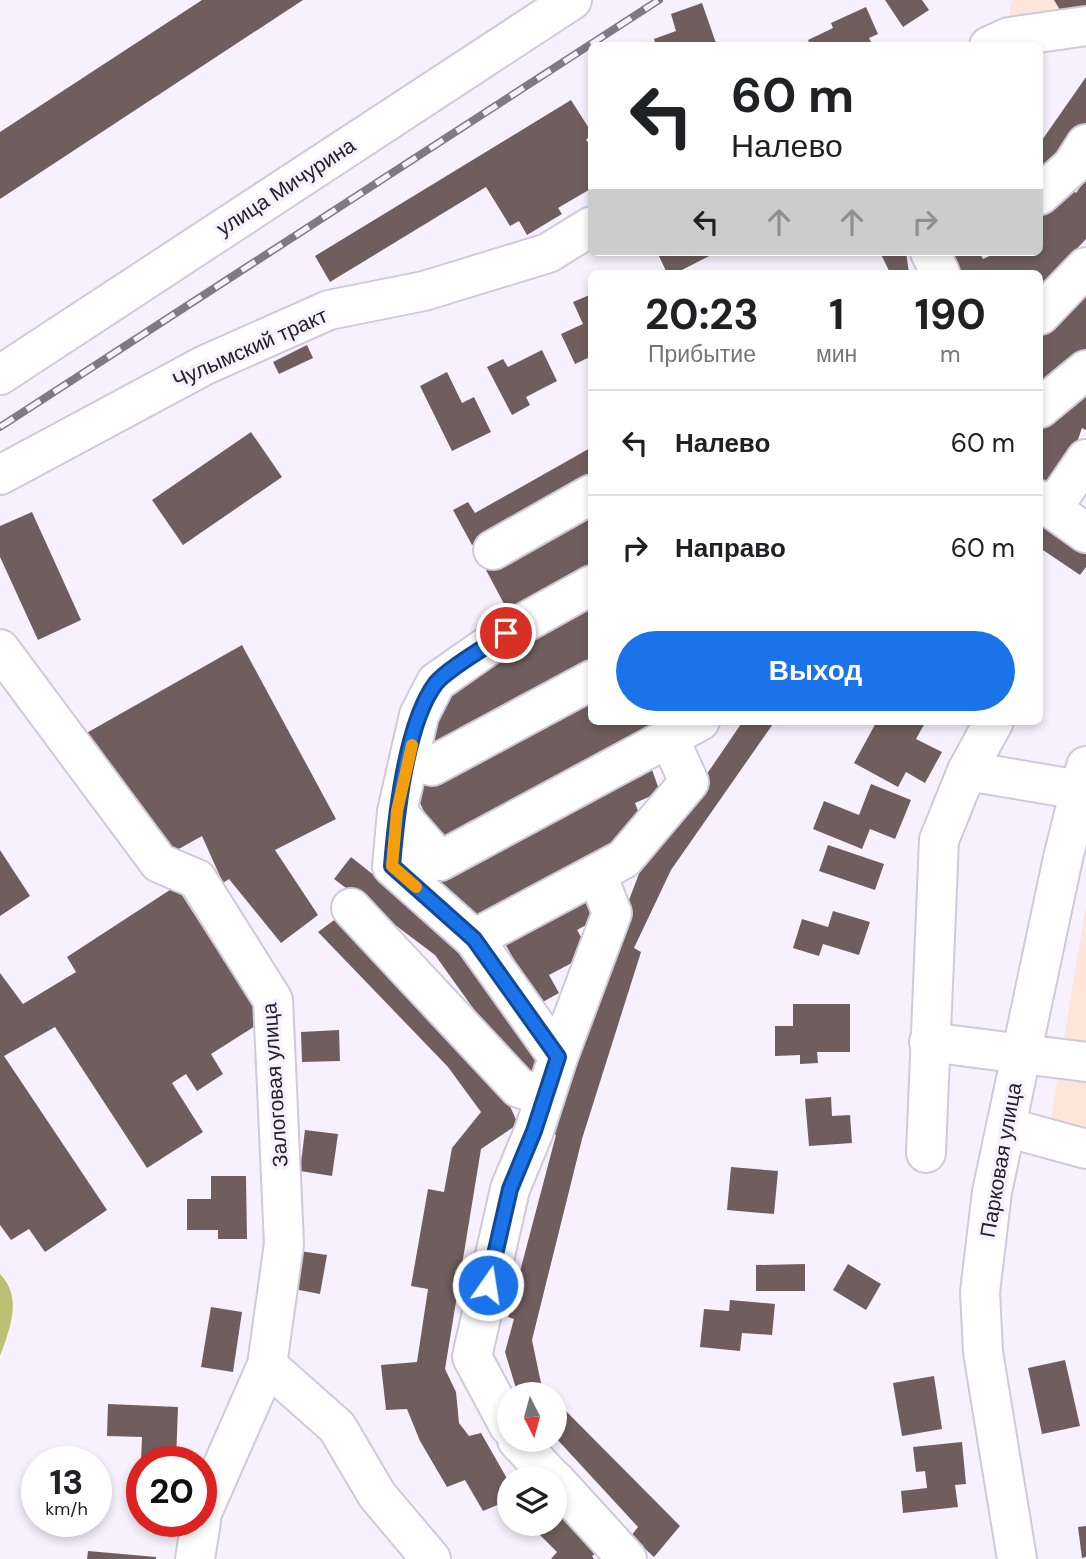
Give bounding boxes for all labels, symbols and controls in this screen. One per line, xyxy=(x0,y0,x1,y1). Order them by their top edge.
text: 60 m xyxy=(731,63,854,127)
icon: left xyxy=(616,70,707,161)
text: Налево xyxy=(731,125,843,167)
street label: улица Мичурина xyxy=(211,131,361,242)
icon: left xyxy=(687,203,725,241)
icon: ahead xyxy=(760,203,798,241)
icon: ahead xyxy=(833,203,871,241)
icon: right xyxy=(906,203,944,241)
text: 20:23 xyxy=(645,287,759,342)
text: 1 xyxy=(829,287,844,342)
text: 190 xyxy=(914,287,986,342)
street label: Чулымский тракт xyxy=(168,301,332,395)
text: Прибытие xyxy=(648,339,756,369)
text: мин xyxy=(816,339,857,369)
text: m xyxy=(940,339,960,369)
icon: left xyxy=(616,424,654,462)
text: Налево xyxy=(675,426,770,460)
text: 60 m xyxy=(951,426,1015,460)
icon: right xyxy=(616,529,654,567)
text: Направо xyxy=(675,531,786,565)
text: 60 m xyxy=(951,531,1015,565)
pin xyxy=(476,603,536,663)
icon: arrive xyxy=(487,614,525,652)
button: Выход xyxy=(616,631,1015,711)
street label: Залоговая улица xyxy=(255,1002,295,1168)
street label: Парковая улица xyxy=(974,1080,1028,1240)
position arrow xyxy=(451,1248,525,1322)
north arrow xyxy=(497,1382,567,1452)
map controls xyxy=(497,1382,567,1536)
speed limit sign: 20 xyxy=(126,1446,217,1537)
text: 13 xyxy=(50,1459,83,1505)
button: layers xyxy=(497,1466,567,1536)
text: km/h xyxy=(45,1497,88,1521)

